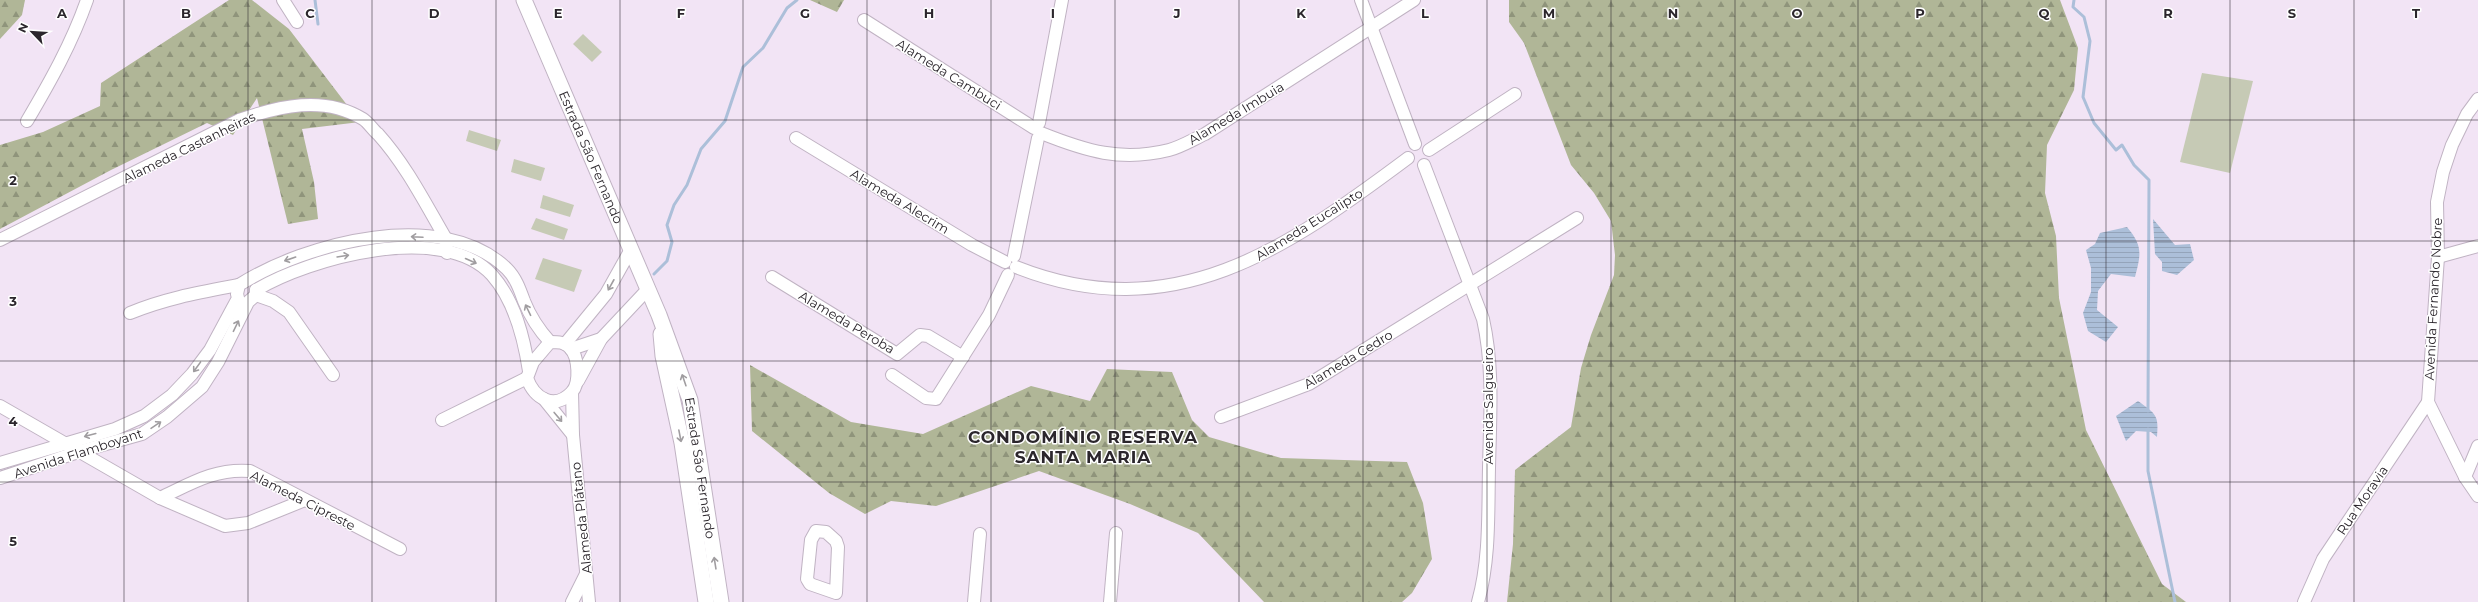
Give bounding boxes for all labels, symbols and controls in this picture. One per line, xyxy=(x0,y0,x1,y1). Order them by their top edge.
text: A xyxy=(56,5,68,21)
text: B xyxy=(181,5,191,21)
text: C xyxy=(305,5,315,21)
text: D xyxy=(429,5,440,21)
text: E xyxy=(554,5,563,21)
text: F xyxy=(677,5,685,21)
text: G xyxy=(800,5,810,21)
text: H xyxy=(924,5,934,21)
text: I xyxy=(1051,5,1055,21)
text: J xyxy=(1172,5,1181,21)
text: K xyxy=(1296,5,1306,21)
text: L xyxy=(1421,5,1429,21)
text: M xyxy=(1543,5,1555,21)
text: N xyxy=(1668,5,1678,21)
text: O xyxy=(1792,5,1803,21)
text: P xyxy=(1915,5,1925,21)
text: Q xyxy=(2039,5,2050,21)
text: R xyxy=(2163,5,2173,21)
text: S xyxy=(2288,5,2296,21)
text: T xyxy=(2412,5,2420,21)
north arrow xyxy=(12,12,52,52)
text: N xyxy=(15,21,31,35)
street label: Alameda Cambuci xyxy=(894,35,1004,113)
street label: Alameda Imbuia xyxy=(1185,78,1287,148)
street label: Estrada São Fernando xyxy=(556,88,627,226)
street label: Alameda Castanheiras xyxy=(120,108,258,186)
street label: Alameda Alecrim xyxy=(848,165,952,237)
text: 2 xyxy=(9,172,17,188)
street label: Alameda Eucalipto xyxy=(1252,185,1366,263)
street label: Avenida Fernando Nobre xyxy=(2421,217,2445,381)
one-way arrow xyxy=(411,234,424,241)
one-way arrow xyxy=(336,252,349,260)
one-way arrow xyxy=(283,256,296,263)
one-way arrow xyxy=(464,258,476,265)
one-way arrow xyxy=(607,279,615,291)
street label: Alameda Peroba xyxy=(796,287,898,357)
text: 3 xyxy=(8,293,17,309)
one-way arrow xyxy=(524,304,532,316)
one-way arrow xyxy=(233,320,241,332)
street label: Alameda Cedro xyxy=(1301,326,1395,392)
street label: Avenida Salgueiro xyxy=(1480,347,1496,465)
one-way arrow xyxy=(193,362,201,373)
one-way arrow xyxy=(680,374,687,387)
street label: Estrada São Fernando xyxy=(682,396,719,540)
one-way arrow xyxy=(553,412,562,423)
text: 4 xyxy=(9,413,18,429)
one-way arrow xyxy=(150,421,161,429)
street label: Avenida Flamboyant xyxy=(12,425,144,481)
district label: CONDOMÍNIO RESERVA SANTA MARIA xyxy=(968,427,1198,467)
one-way arrow xyxy=(677,429,685,442)
one-way arrow xyxy=(84,432,97,440)
street label: Alameda Plátano xyxy=(567,461,595,575)
street label: Rua Moravia xyxy=(2333,462,2391,538)
street label: Alameda Cipreste xyxy=(248,467,358,533)
text: 5 xyxy=(9,533,17,549)
one-way arrow xyxy=(711,557,719,570)

